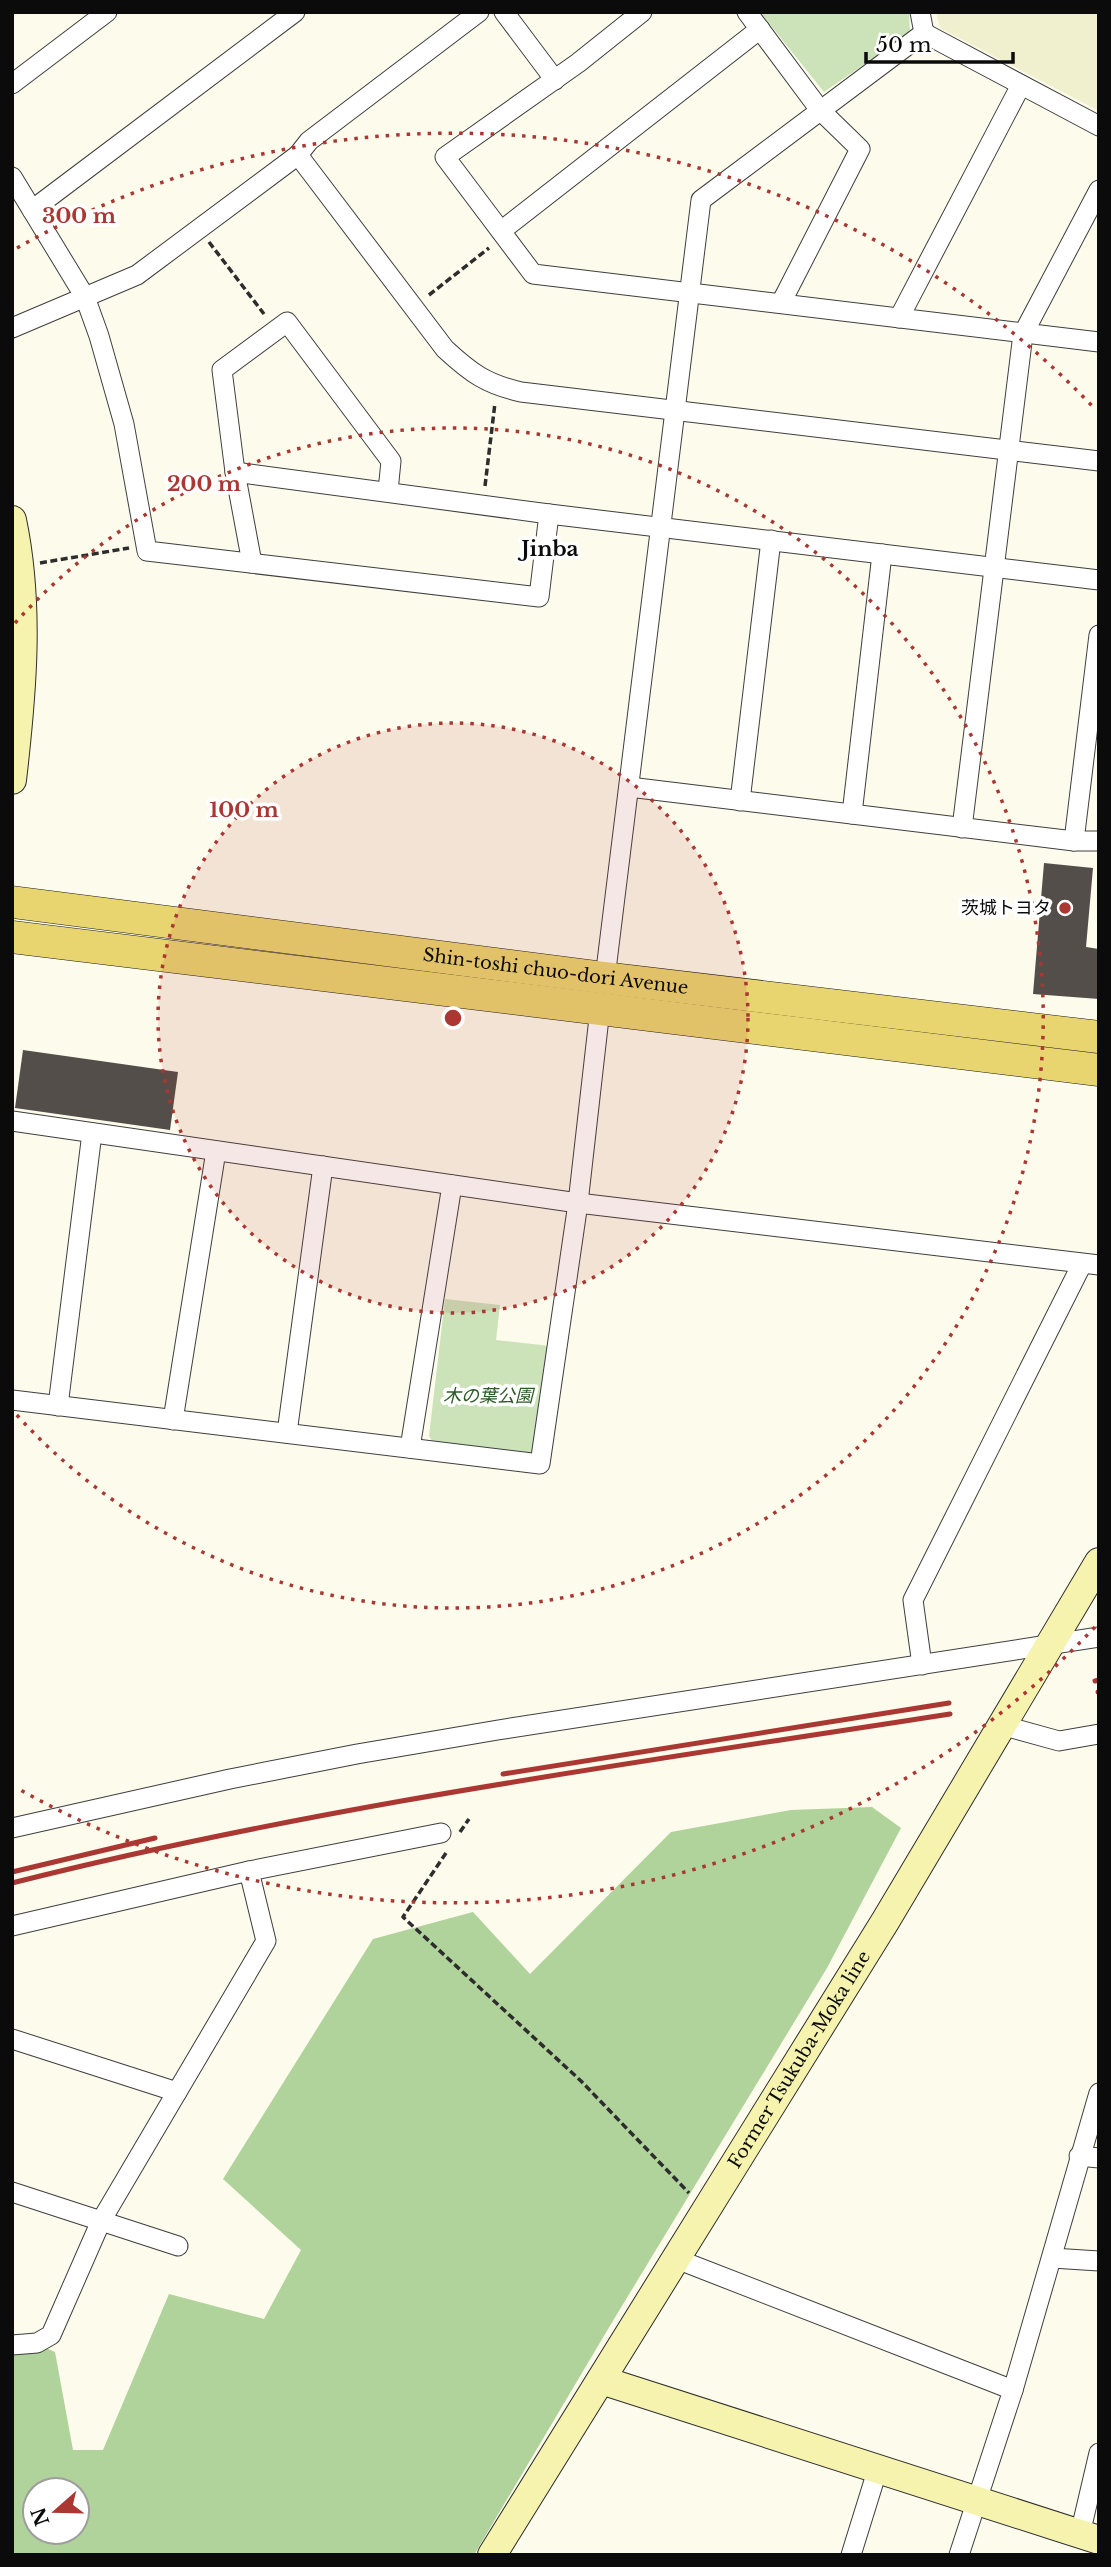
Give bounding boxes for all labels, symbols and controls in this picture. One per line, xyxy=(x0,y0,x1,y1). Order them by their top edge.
scale bar xyxy=(866,21,1013,65)
text: 50 m xyxy=(876,32,932,58)
text: 300 m xyxy=(42,203,116,229)
text: 200 m xyxy=(167,471,241,497)
district label: Jinba xyxy=(517,536,579,562)
text: 100 m xyxy=(209,797,279,823)
place label: 茨城トヨタ xyxy=(961,897,1051,919)
marker: 茨城トヨタ xyxy=(1057,900,1073,916)
street label: Shin-toshi chuo-dori Avenue xyxy=(422,944,690,999)
centre of rings xyxy=(441,1006,465,1030)
park label: 木の葉公園 xyxy=(443,1385,536,1407)
street label: Former Tsukuba-Moka line xyxy=(724,1947,875,2172)
north arrow xyxy=(21,2476,91,2546)
text: N xyxy=(27,2504,54,2529)

